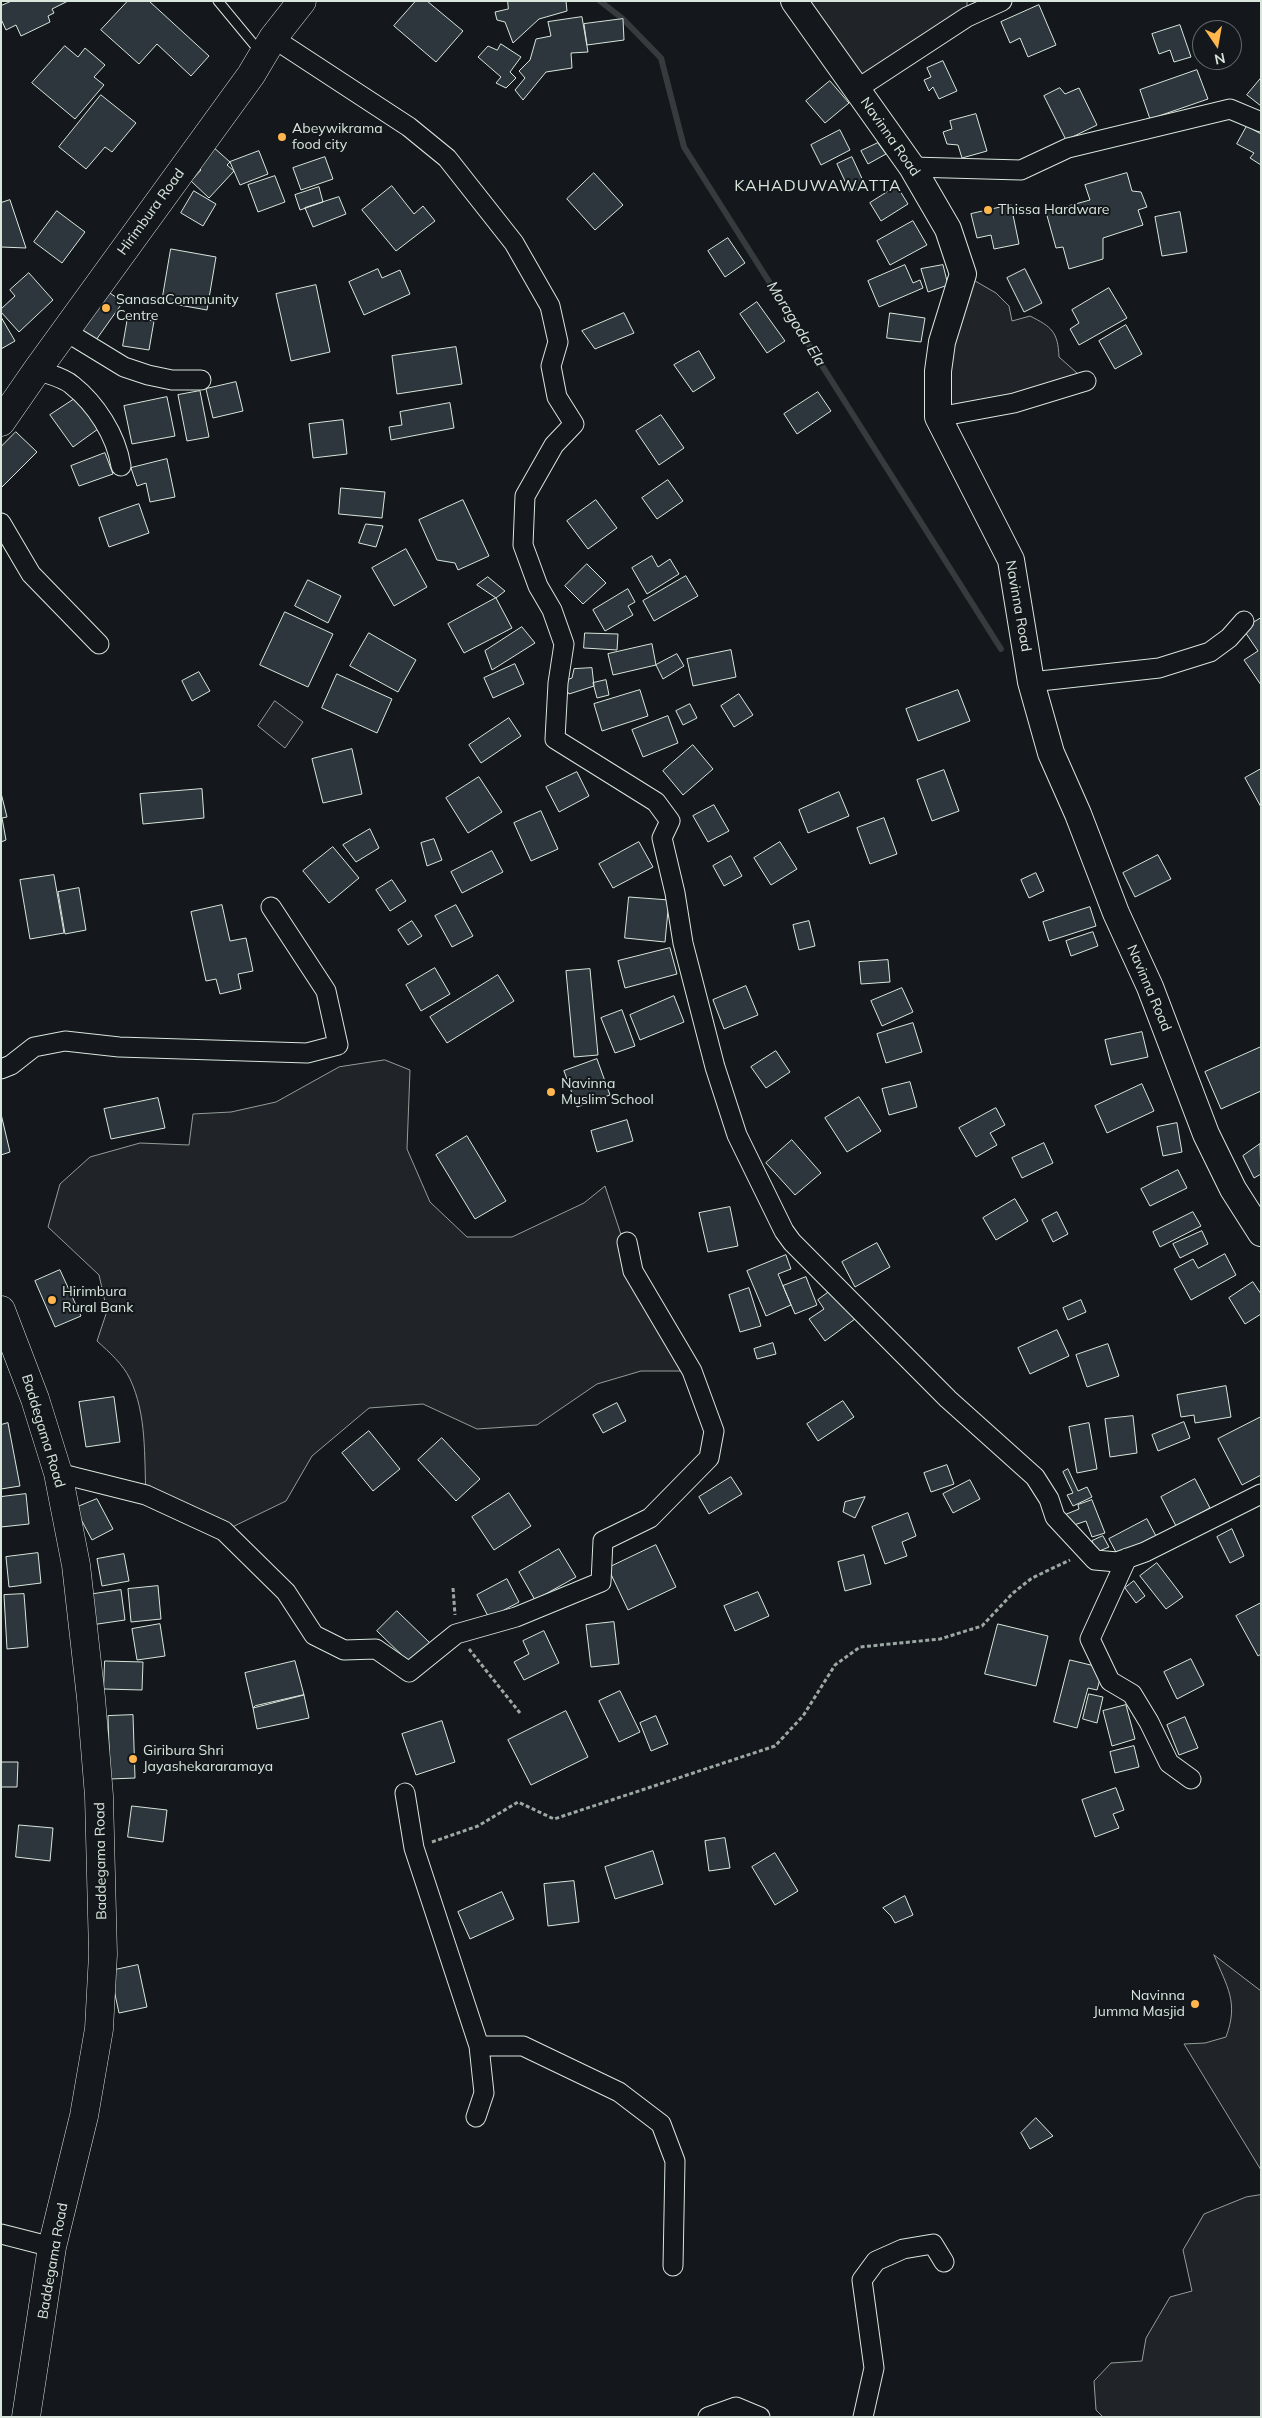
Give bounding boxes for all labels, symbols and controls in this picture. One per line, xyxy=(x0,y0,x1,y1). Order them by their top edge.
north arrow xyxy=(1192,20,1242,70)
text: N xyxy=(1213,49,1227,69)
street label: Navinna Road xyxy=(857,94,923,180)
place label: Abeywikrama food city xyxy=(292,121,383,154)
marker: Abeywikrama food city xyxy=(276,131,288,143)
street label: Hirimbura Road xyxy=(114,166,188,258)
district label: KAHADUWAWATTA xyxy=(733,176,903,196)
place label: Thissa Hardware xyxy=(998,202,1109,218)
marker: Thissa Hardware xyxy=(982,204,994,216)
water label: Moragoda Ela xyxy=(763,278,829,370)
place label: SanasaCommunity Centre xyxy=(116,292,239,324)
marker: SanasaCommunity Centre xyxy=(100,302,112,314)
street label: Navinna Road xyxy=(1002,559,1034,653)
street label: Navinna Road xyxy=(1123,942,1175,1034)
place label: Navinna Muslim School xyxy=(561,1076,654,1108)
marker: Navinna Muslim School xyxy=(545,1086,557,1098)
place label: Hirimbura Rural Bank xyxy=(62,1284,133,1316)
marker: Hirimbura Rural Bank xyxy=(46,1294,58,1306)
street label: Baddegama Road xyxy=(18,1372,68,1490)
place label: Giribura Shri Jayashekararamaya xyxy=(143,1743,273,1775)
marker: Giribura Shri Jayashekararamaya xyxy=(127,1753,139,1765)
street label: Baddegama Road xyxy=(92,1802,110,1920)
place label: Navinna Jumma Masjid xyxy=(1093,1988,1185,2020)
marker: Navinna Jumma Masjid xyxy=(1189,1998,1201,2010)
street label: Baddegama Road xyxy=(34,2202,72,2320)

